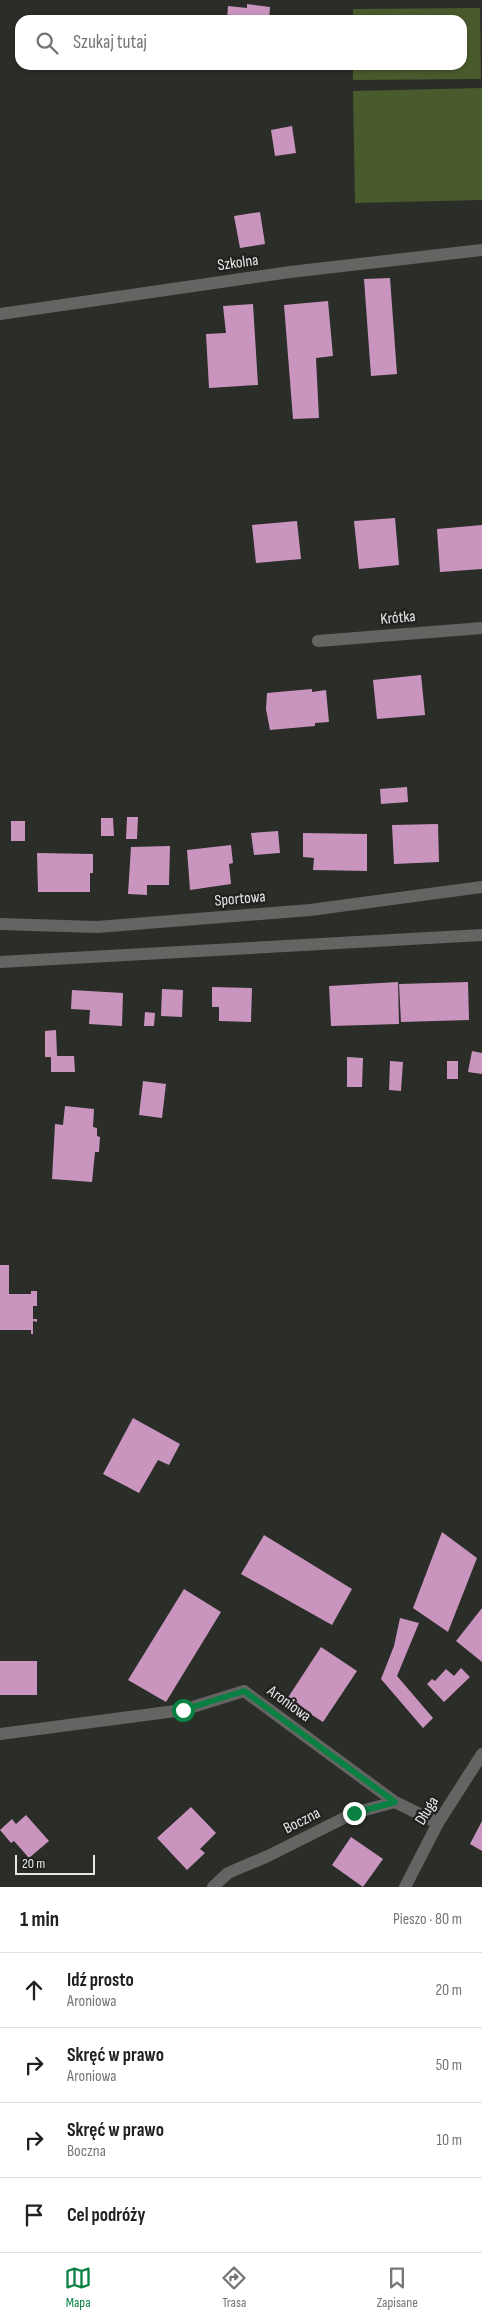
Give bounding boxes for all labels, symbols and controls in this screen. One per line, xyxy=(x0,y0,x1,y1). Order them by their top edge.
search box xyxy=(15,15,467,70)
icon: search xyxy=(33,29,61,57)
text: Szukaj tutaj xyxy=(73,31,147,54)
street label: Szkolna xyxy=(216,251,260,275)
street label: Krótka xyxy=(380,607,416,629)
street label: Sportowa xyxy=(214,887,266,911)
street label: Aroniowa xyxy=(263,1681,315,1726)
route start xyxy=(172,1699,195,1722)
street label: Długa xyxy=(411,1793,443,1829)
route end xyxy=(343,1802,366,1825)
street label: Boczna xyxy=(280,1804,324,1838)
scale bar xyxy=(15,1852,95,1875)
text: 20 m xyxy=(22,1855,45,1872)
text: 1 min xyxy=(20,1907,59,1932)
text: Pieszo · 80 m xyxy=(393,1910,462,1929)
text: Idź prosto xyxy=(67,1969,134,1992)
icon: ahead xyxy=(20,1976,48,2004)
text: 20 m xyxy=(435,1981,462,2000)
text: Aroniowa xyxy=(67,1992,116,2011)
text: Skręć w prawo xyxy=(67,2044,164,2067)
icon: right xyxy=(20,2051,48,2079)
text: 50 m xyxy=(436,2056,462,2075)
text: Aroniowa xyxy=(67,2067,116,2086)
text: Skręć w prawo xyxy=(67,2119,164,2142)
icon: right xyxy=(20,2126,48,2154)
text: 10 m xyxy=(436,2131,462,2150)
text: Boczna xyxy=(67,2142,106,2161)
icon: arrive xyxy=(20,2201,48,2229)
text: Cel podróży xyxy=(67,2204,145,2227)
tab: Mapa xyxy=(64,2264,92,2311)
tab: Trasa xyxy=(220,2264,248,2311)
tab: Zapisane xyxy=(376,2264,418,2311)

